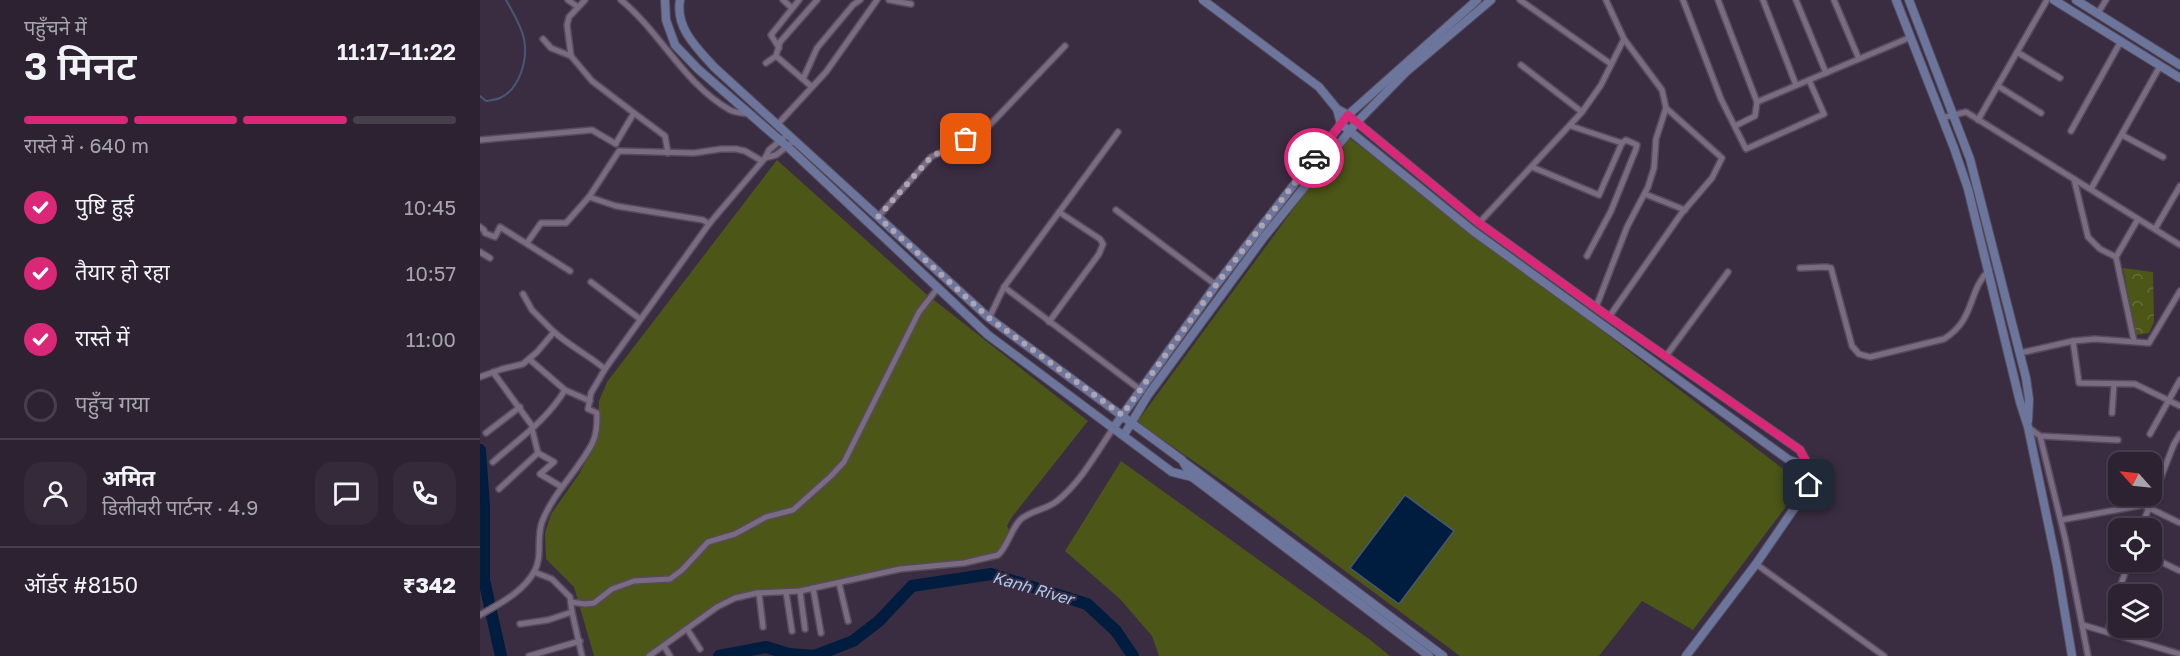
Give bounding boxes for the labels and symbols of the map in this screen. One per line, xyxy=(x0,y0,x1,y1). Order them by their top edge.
pin xyxy=(940,113,991,164)
courier xyxy=(1284,128,1344,188)
north arrow xyxy=(2108,452,2162,506)
pin xyxy=(1783,459,1834,510)
water label: Kanh River xyxy=(990,567,1078,610)

